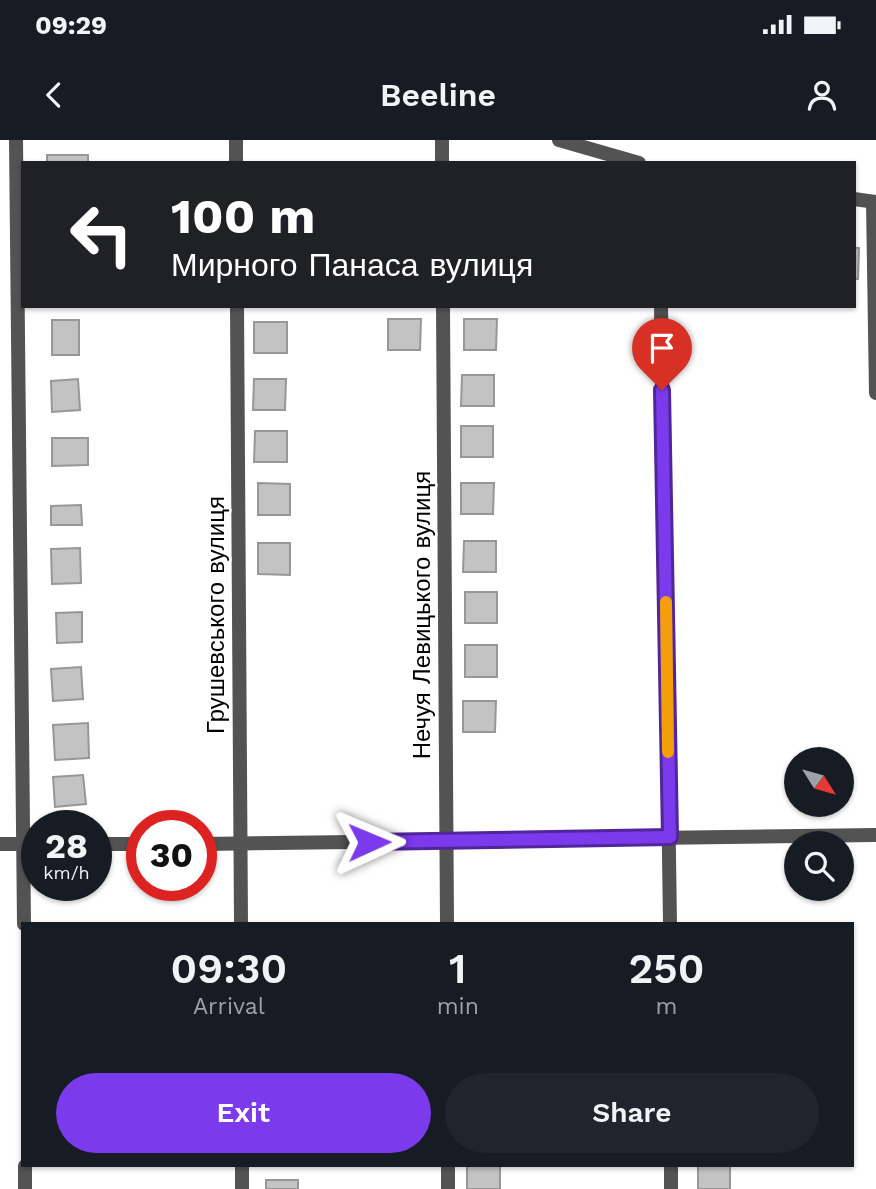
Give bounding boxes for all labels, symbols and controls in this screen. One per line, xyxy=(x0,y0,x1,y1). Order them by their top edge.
text: 09:29 xyxy=(35,10,107,40)
icon: back xyxy=(35,76,73,114)
text: Beeline xyxy=(380,76,496,114)
icon: person xyxy=(803,76,841,114)
text: 100 m xyxy=(171,187,315,245)
icon: left xyxy=(56,189,147,280)
text: Мирного Панаса вулиця xyxy=(171,246,533,284)
pin xyxy=(632,318,692,390)
icon: arrive xyxy=(643,329,681,367)
street label: Нечуя Левицького вулиця xyxy=(408,471,436,759)
street label: Грушевського вулиця xyxy=(202,496,230,734)
north arrow xyxy=(784,747,854,817)
map controls xyxy=(784,747,854,901)
position arrow xyxy=(332,805,406,879)
speed limit sign: 30 xyxy=(126,810,217,901)
text: 28 xyxy=(45,825,88,867)
button: search xyxy=(784,831,854,901)
text: km/h xyxy=(43,862,90,883)
text: 09:30 xyxy=(171,944,287,993)
text: 1 xyxy=(449,944,467,993)
text: 250 xyxy=(628,944,704,993)
text: Arrival xyxy=(193,993,265,1020)
text: min xyxy=(437,993,479,1020)
text: m xyxy=(656,993,677,1020)
button: Exit xyxy=(56,1073,431,1153)
button: Share xyxy=(445,1073,819,1153)

